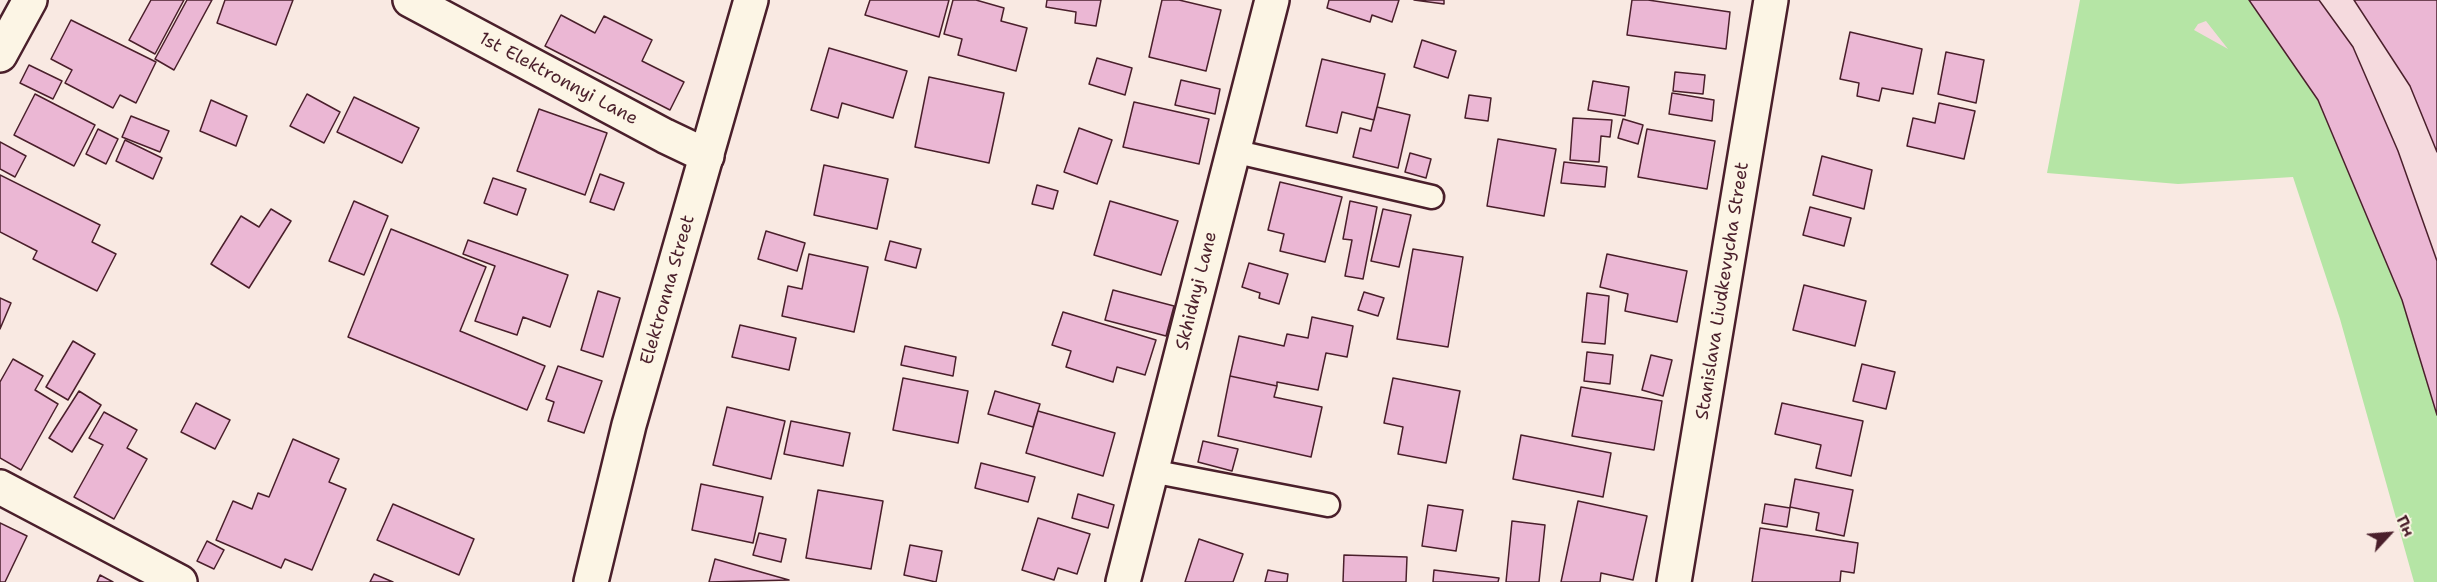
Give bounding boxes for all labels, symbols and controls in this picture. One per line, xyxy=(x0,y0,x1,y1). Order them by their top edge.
street label: 1st Elektronnyi Lane xyxy=(475,28,641,130)
street label: Stanislava Liudkevycha Street xyxy=(1692,161,1754,421)
street label: Elektronna Street xyxy=(636,213,700,367)
street label: Skhidnyi Lane xyxy=(1172,229,1222,353)
north arrow xyxy=(2359,504,2419,564)
text: Пн xyxy=(2392,512,2420,540)

